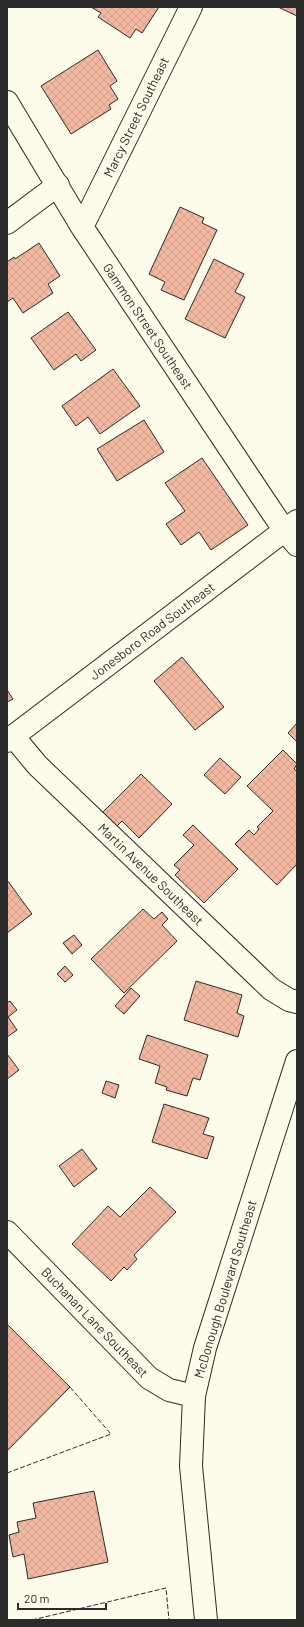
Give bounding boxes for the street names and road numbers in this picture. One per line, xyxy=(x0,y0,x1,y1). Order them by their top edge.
street label: Marcy Street Southeast xyxy=(100,54,172,180)
street label: Gammon Street Southeast xyxy=(100,260,196,392)
street label: Jonesboro Road Southeast xyxy=(86,579,218,683)
street label: Martin Avenue Southeast xyxy=(95,820,207,928)
street label: McDonough Boulevard Southeast xyxy=(190,1198,260,1380)
street label: Buchanan Lane Southeast xyxy=(38,1264,152,1380)

